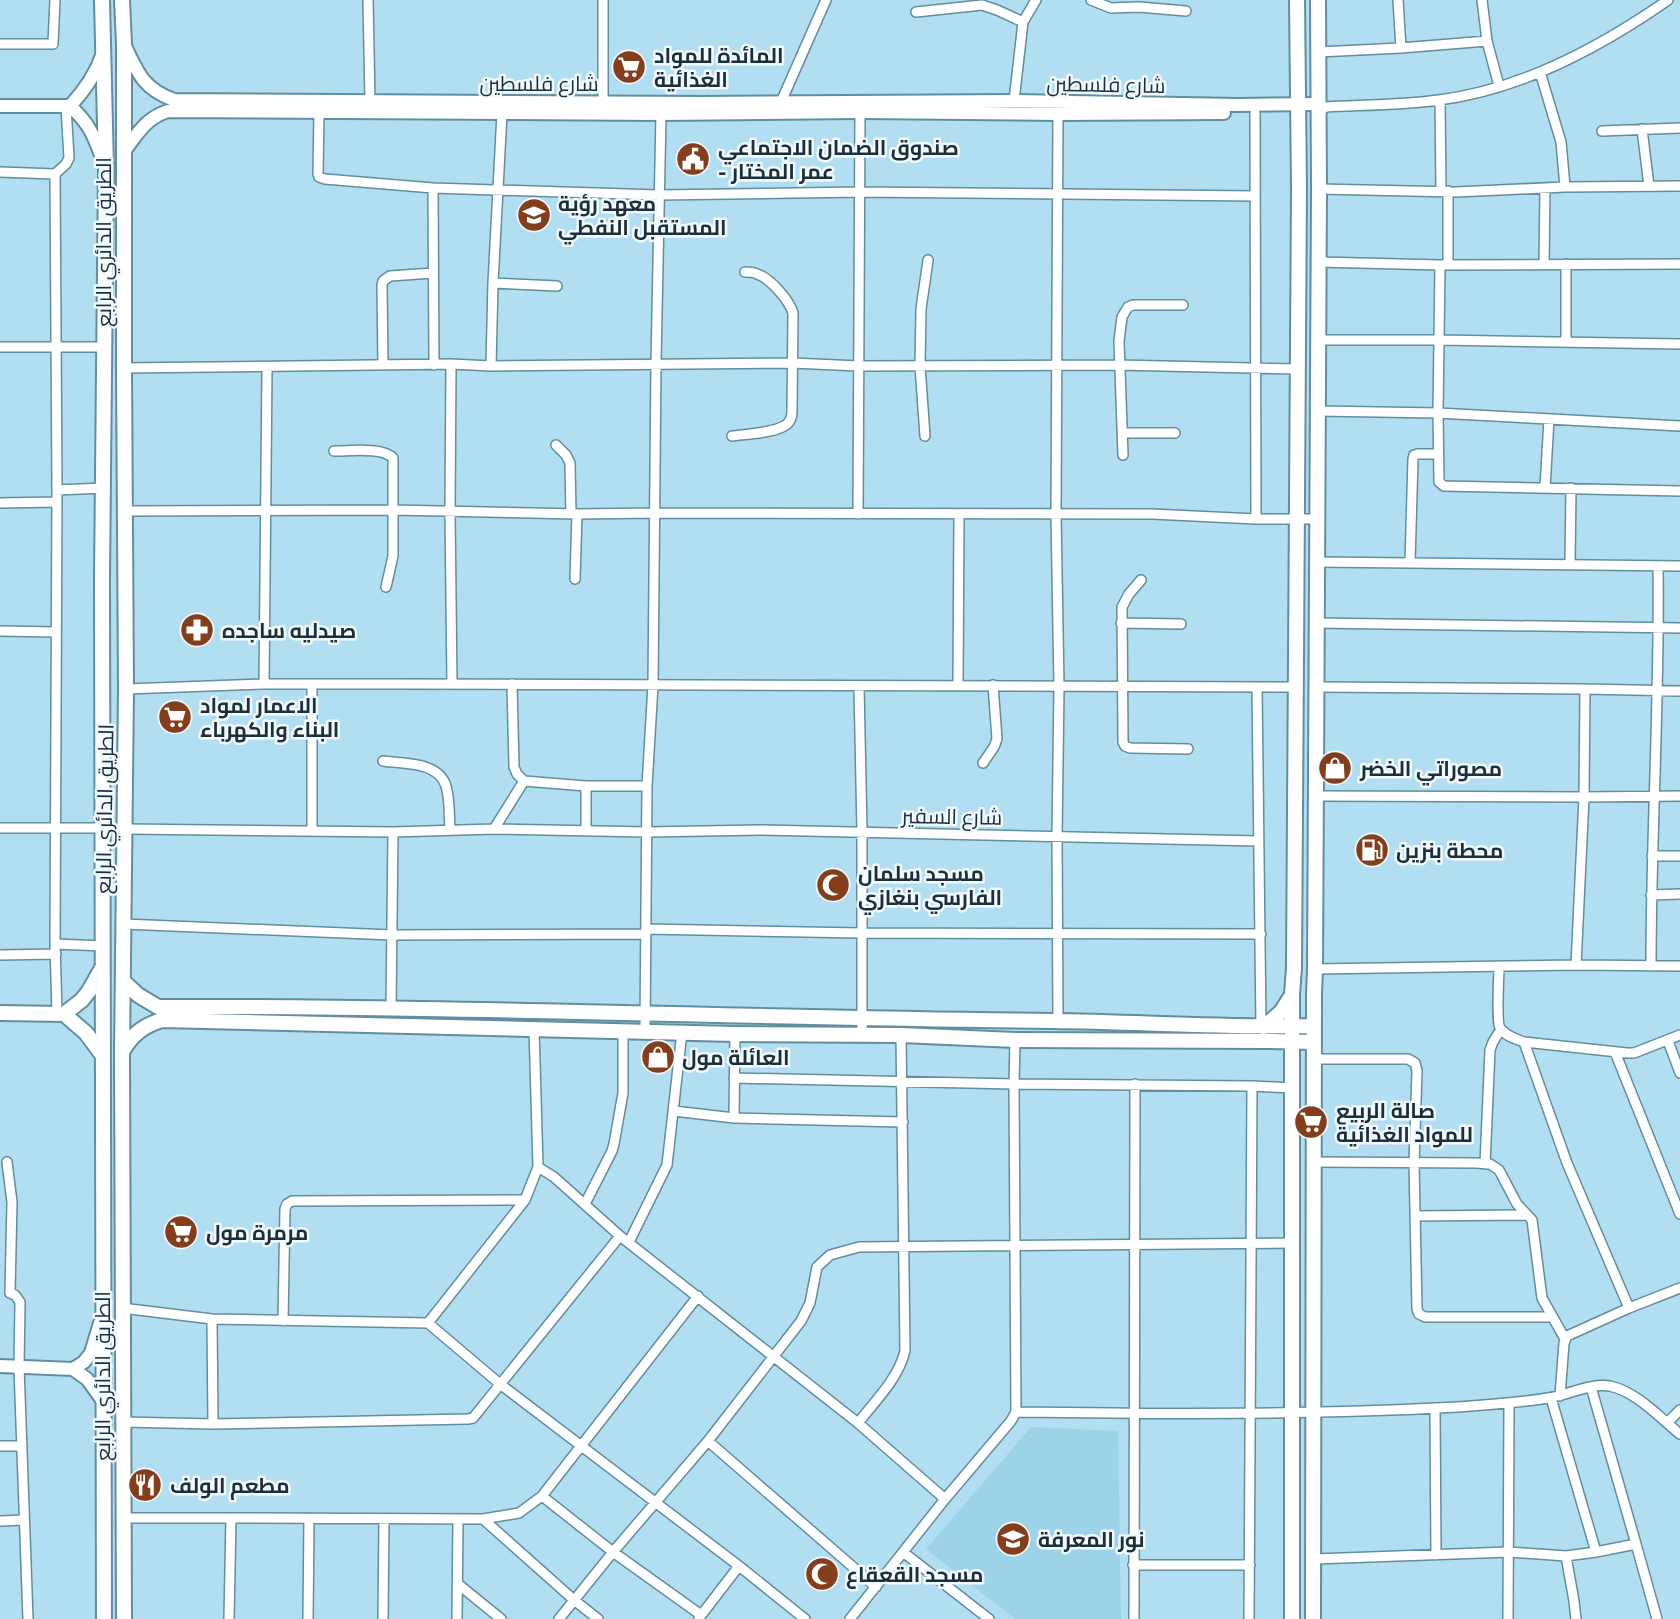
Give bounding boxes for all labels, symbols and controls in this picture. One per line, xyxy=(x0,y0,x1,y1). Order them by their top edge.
place label: المائدة للمواد الغذائية xyxy=(654,39,784,95)
supermarket icon: المائدة للمواد الغذائية xyxy=(610,48,648,86)
street label: شارع فلسطين xyxy=(479,67,599,99)
street label: شارع فلسطين xyxy=(1046,67,1166,101)
place label: صندوق الضمان الاجتماعي - عمر المختار xyxy=(718,131,959,187)
public building icon: صندوق الضمان الاجتماعي - عمر المختار xyxy=(674,140,712,178)
street label: الطريق الدائري الرابع xyxy=(87,157,120,327)
place label: معهد رؤية المستقبل النفطي xyxy=(558,187,727,245)
school or university icon: معهد رؤية المستقبل النفطي xyxy=(515,196,553,234)
pharmacy icon: صيدليه ساجده xyxy=(178,611,216,649)
place label: صيدليه ساجده xyxy=(222,614,356,646)
place label: الاعمار لمواد البناء والكهرباء xyxy=(200,689,339,745)
supermarket icon: الاعمار لمواد البناء والكهرباء xyxy=(156,698,194,736)
street label: الطريق الدائري الرابع xyxy=(87,724,122,894)
shop icon: مصوراتي الخضر xyxy=(1316,749,1354,787)
place label: مصوراتي الخضر xyxy=(1359,752,1502,786)
street label: شارع السفير xyxy=(900,799,1003,833)
fuel station icon: محطة بنزين xyxy=(1353,831,1391,869)
place label: محطة بنزين xyxy=(1396,834,1503,866)
place label: مسجد سلمان الفارسي بنغازي xyxy=(858,857,1002,915)
mosque icon: مسجد سلمان الفارسي بنغازي xyxy=(814,866,852,904)
shop icon: العائلة مول xyxy=(639,1038,677,1076)
place label: العائلة مول xyxy=(682,1041,789,1073)
place label: صالة الربيع للمواد الغذائية xyxy=(1336,1094,1473,1150)
supermarket icon: صالة الربيع للمواد الغذائية xyxy=(1292,1103,1330,1141)
supermarket icon: مرمرة مول xyxy=(162,1213,200,1251)
place label: مرمرة مول xyxy=(206,1216,308,1248)
street label: الطريق الدائري الرابع xyxy=(86,1291,119,1461)
restaurant icon: مطعم الولف xyxy=(126,1466,164,1504)
place label: مطعم الولف xyxy=(170,1469,290,1501)
school or university icon: نور المعرفة xyxy=(994,1520,1032,1558)
place label: نور المعرفة xyxy=(1038,1523,1145,1555)
mosque icon: مسجد القعقاع xyxy=(803,1555,841,1593)
place label: مسجد القعقاع xyxy=(846,1558,983,1590)

